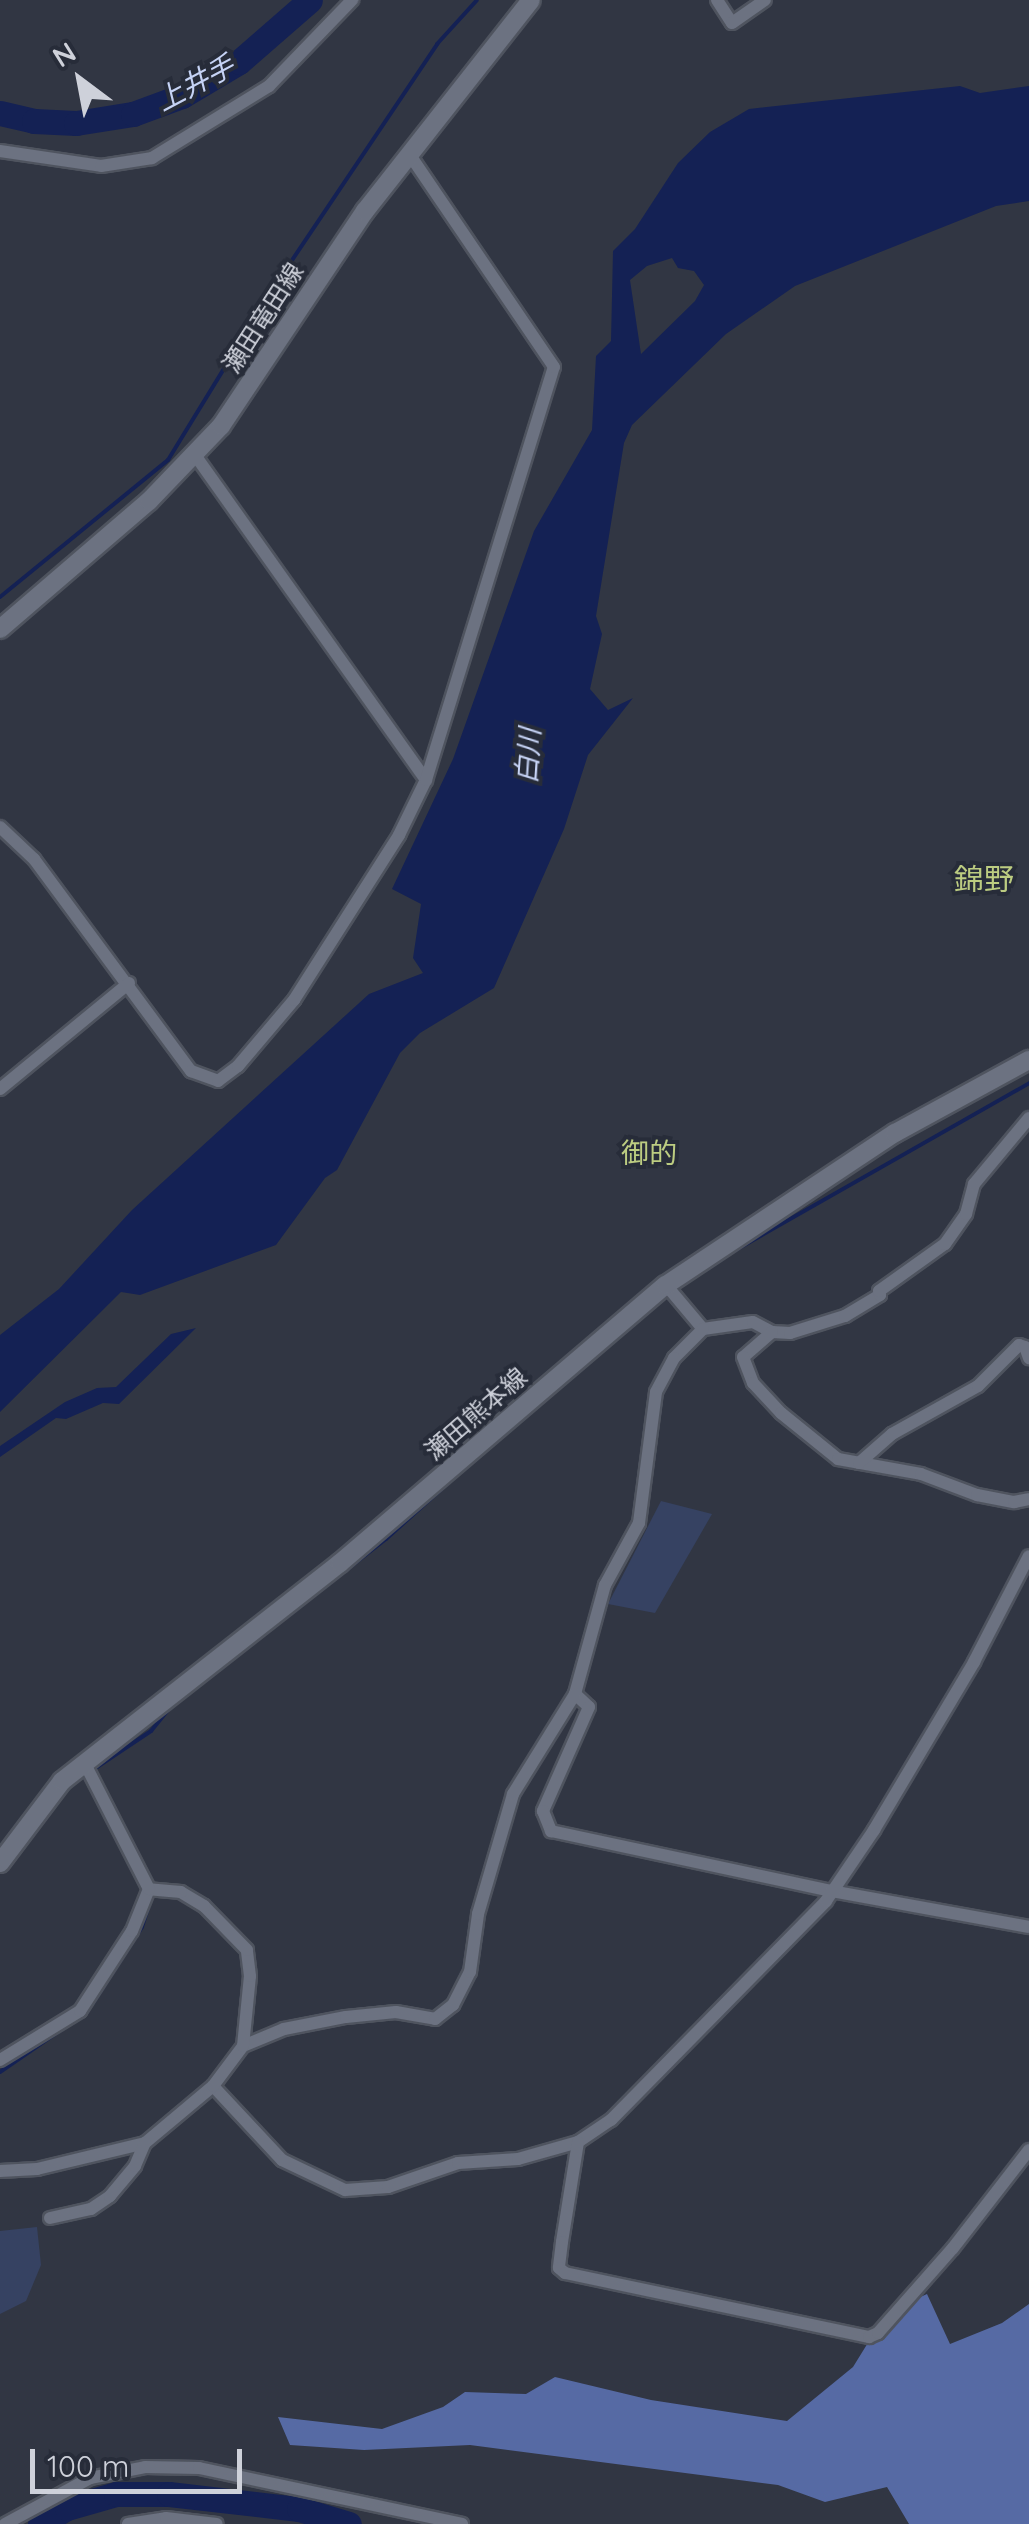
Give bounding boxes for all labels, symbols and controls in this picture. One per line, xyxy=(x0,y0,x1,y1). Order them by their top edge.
north arrow xyxy=(30,30,130,130)
text: N xyxy=(46,34,82,74)
water label: 上井手 xyxy=(150,48,240,118)
street label: 瀬田竜田線 xyxy=(216,257,310,379)
water label: 白川 xyxy=(509,727,547,785)
district label: 錦野 xyxy=(954,861,1014,897)
district label: 御的 xyxy=(621,1136,677,1170)
street label: 瀬田熊本線 xyxy=(419,1362,533,1466)
scale bar xyxy=(35,2429,248,2491)
text: 100 m xyxy=(47,2447,129,2485)

